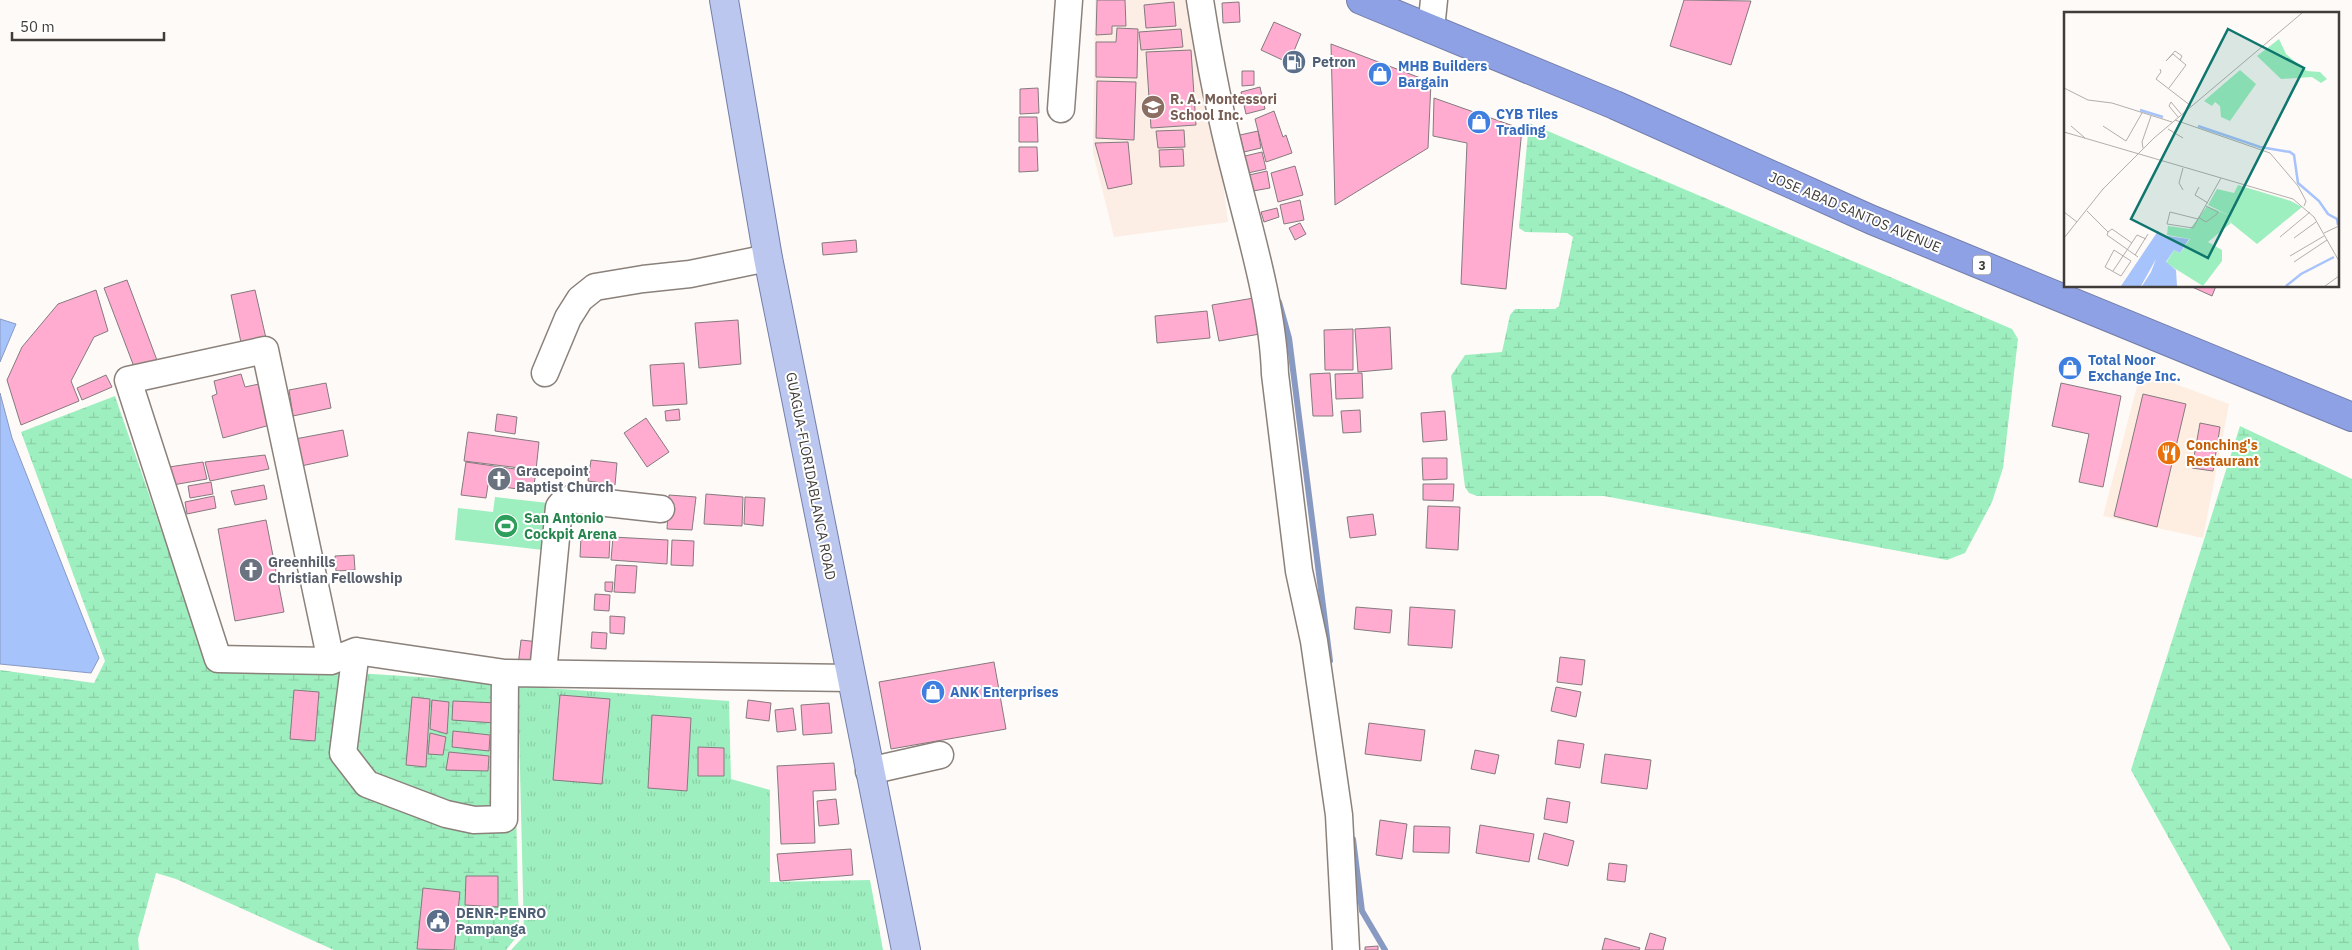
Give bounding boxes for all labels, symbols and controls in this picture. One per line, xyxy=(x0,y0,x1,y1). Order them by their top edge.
scale bar xyxy=(12,10,165,42)
inset map xyxy=(2064,12,2340,288)
text: 50 m xyxy=(20,17,55,36)
fuel station icon: Petron xyxy=(1281,49,1307,75)
place label: Petron xyxy=(1312,53,1356,71)
place label: MHB Builders Bargain xyxy=(1398,57,1487,91)
shop icon: MHB Builders Bargain xyxy=(1367,61,1393,87)
place label: R. A. Montessori School Inc. xyxy=(1170,90,1277,124)
school or university icon: R. A. Montessori School Inc. xyxy=(1140,94,1166,120)
place label: CYB Tiles Trading xyxy=(1496,105,1558,139)
shop icon: CYB Tiles Trading xyxy=(1466,109,1492,135)
street label: JOSE ABAD SANTOS AVENUE xyxy=(1766,168,1944,256)
road number: 3 xyxy=(1973,256,1991,274)
place label: Total Noor Exchange Inc. xyxy=(2088,351,2181,385)
shop icon: Total Noor Exchange Inc. xyxy=(2057,355,2083,381)
street label: GUAGUA-FLORIDABLANCA ROAD xyxy=(782,371,840,581)
place label: Conching's Restaurant xyxy=(2186,436,2259,470)
restaurant icon: Conching's Restaurant xyxy=(2156,440,2182,466)
place label: Gracepoint Baptist Church xyxy=(516,462,614,496)
church icon: Gracepoint Baptist Church xyxy=(486,466,512,492)
place label: San Antonio Cockpit Arena xyxy=(524,509,617,543)
sports icon: San Antonio Cockpit Arena xyxy=(493,513,519,539)
place label: Greenhills Christian Fellowship xyxy=(268,553,402,587)
church icon: Greenhills Christian Fellowship xyxy=(238,557,264,583)
shop icon: ANK Enterprises xyxy=(920,679,946,705)
place label: ANK Enterprises xyxy=(950,683,1059,701)
place label: DENR-PENRO Pampanga xyxy=(456,904,546,938)
public building icon: DENR-PENRO Pampanga xyxy=(425,908,451,934)

